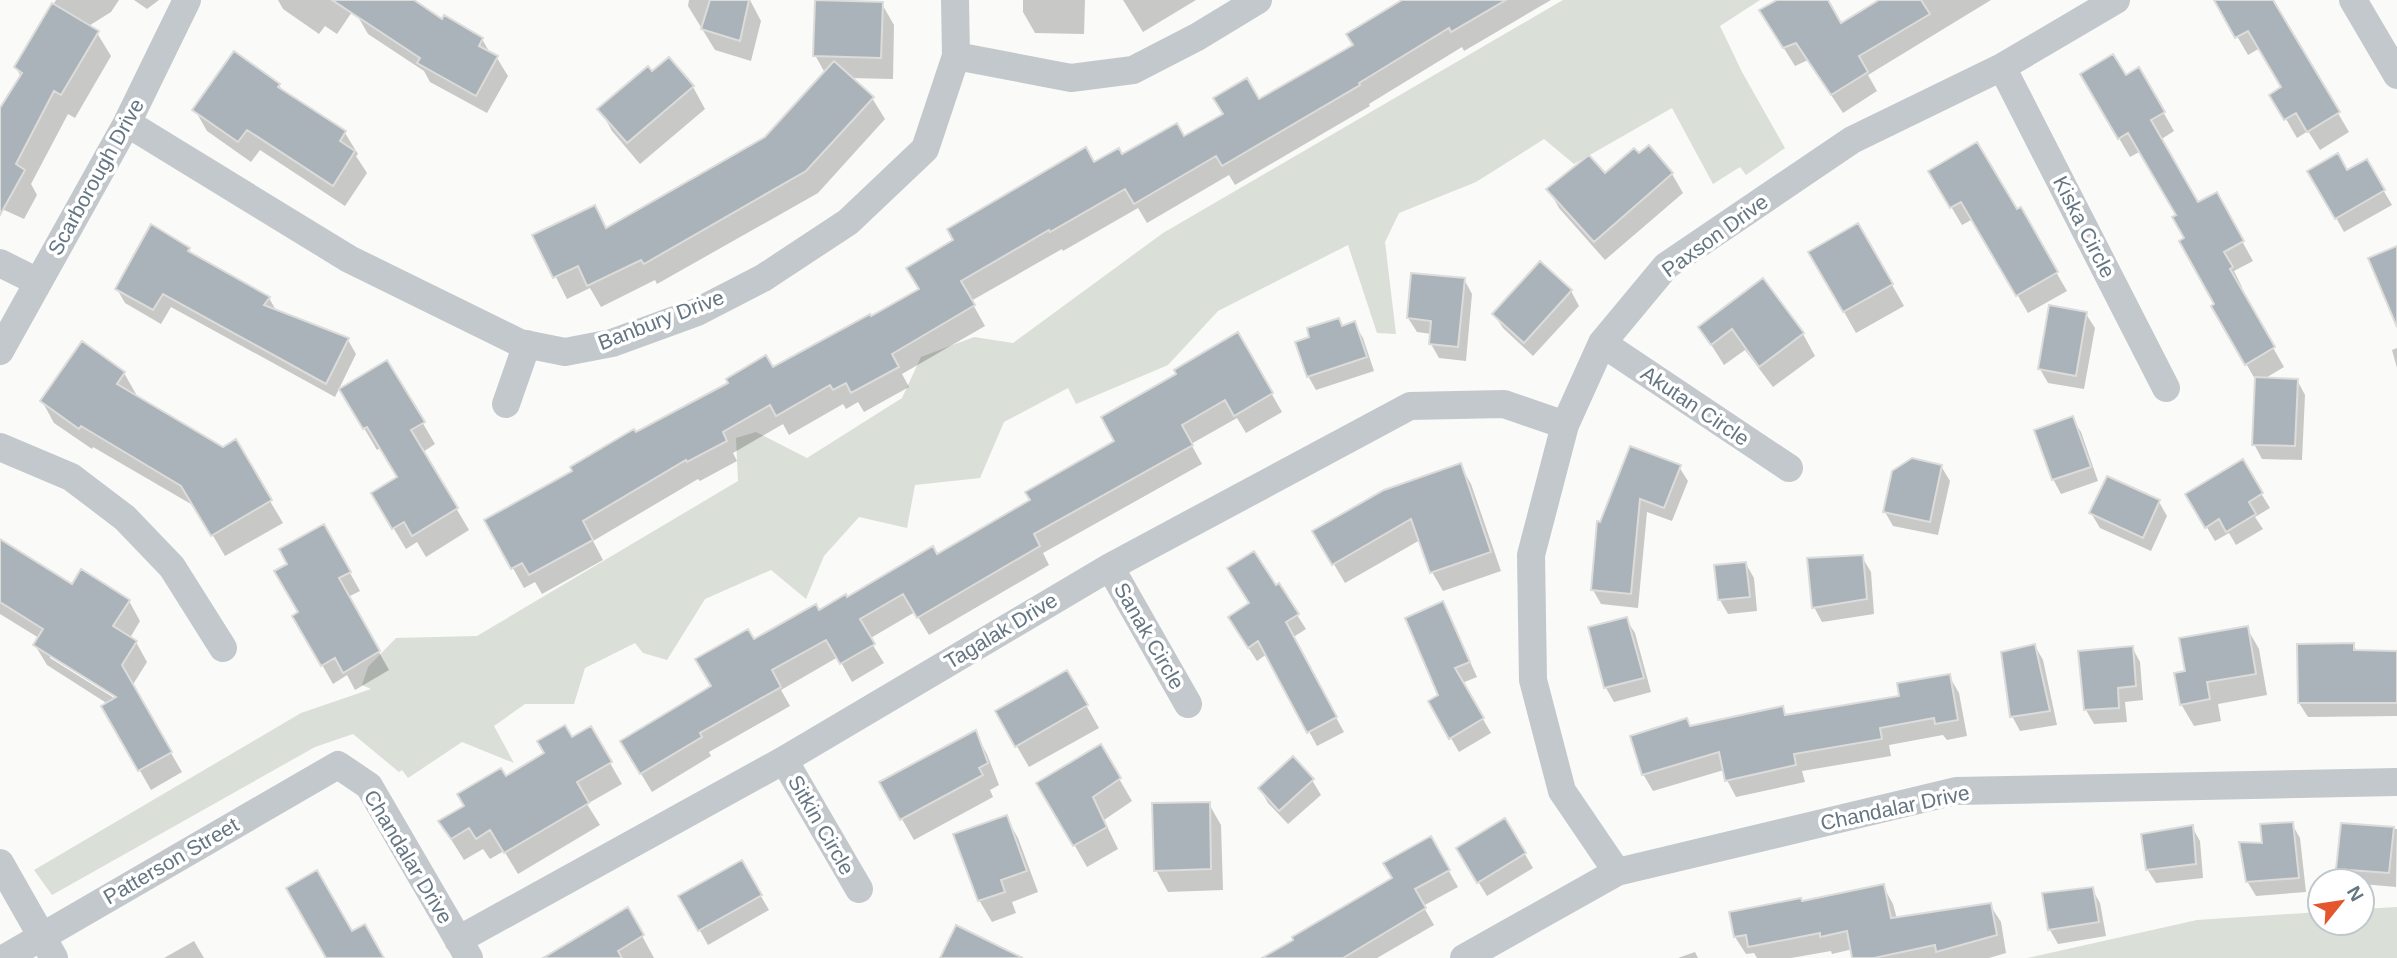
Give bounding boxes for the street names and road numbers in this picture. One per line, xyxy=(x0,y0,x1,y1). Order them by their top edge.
street label: Scarborough Drive xyxy=(43,95,148,259)
street label: Kiska Circle xyxy=(2049,172,2120,281)
street label: Paxson Drive xyxy=(1657,190,1772,282)
street label: Banbury Drive xyxy=(595,285,727,354)
street label: Akutan Circle xyxy=(1637,361,1753,450)
street label: Sanak Circle xyxy=(1110,578,1189,693)
street label: Tagalak Drive xyxy=(940,588,1061,673)
street label: Sitkin Circle xyxy=(784,771,859,879)
street label: Chandalar Drive xyxy=(1818,780,1972,835)
street label: Chandalar Drive xyxy=(359,786,457,928)
street label: Patterson Street xyxy=(99,813,242,908)

